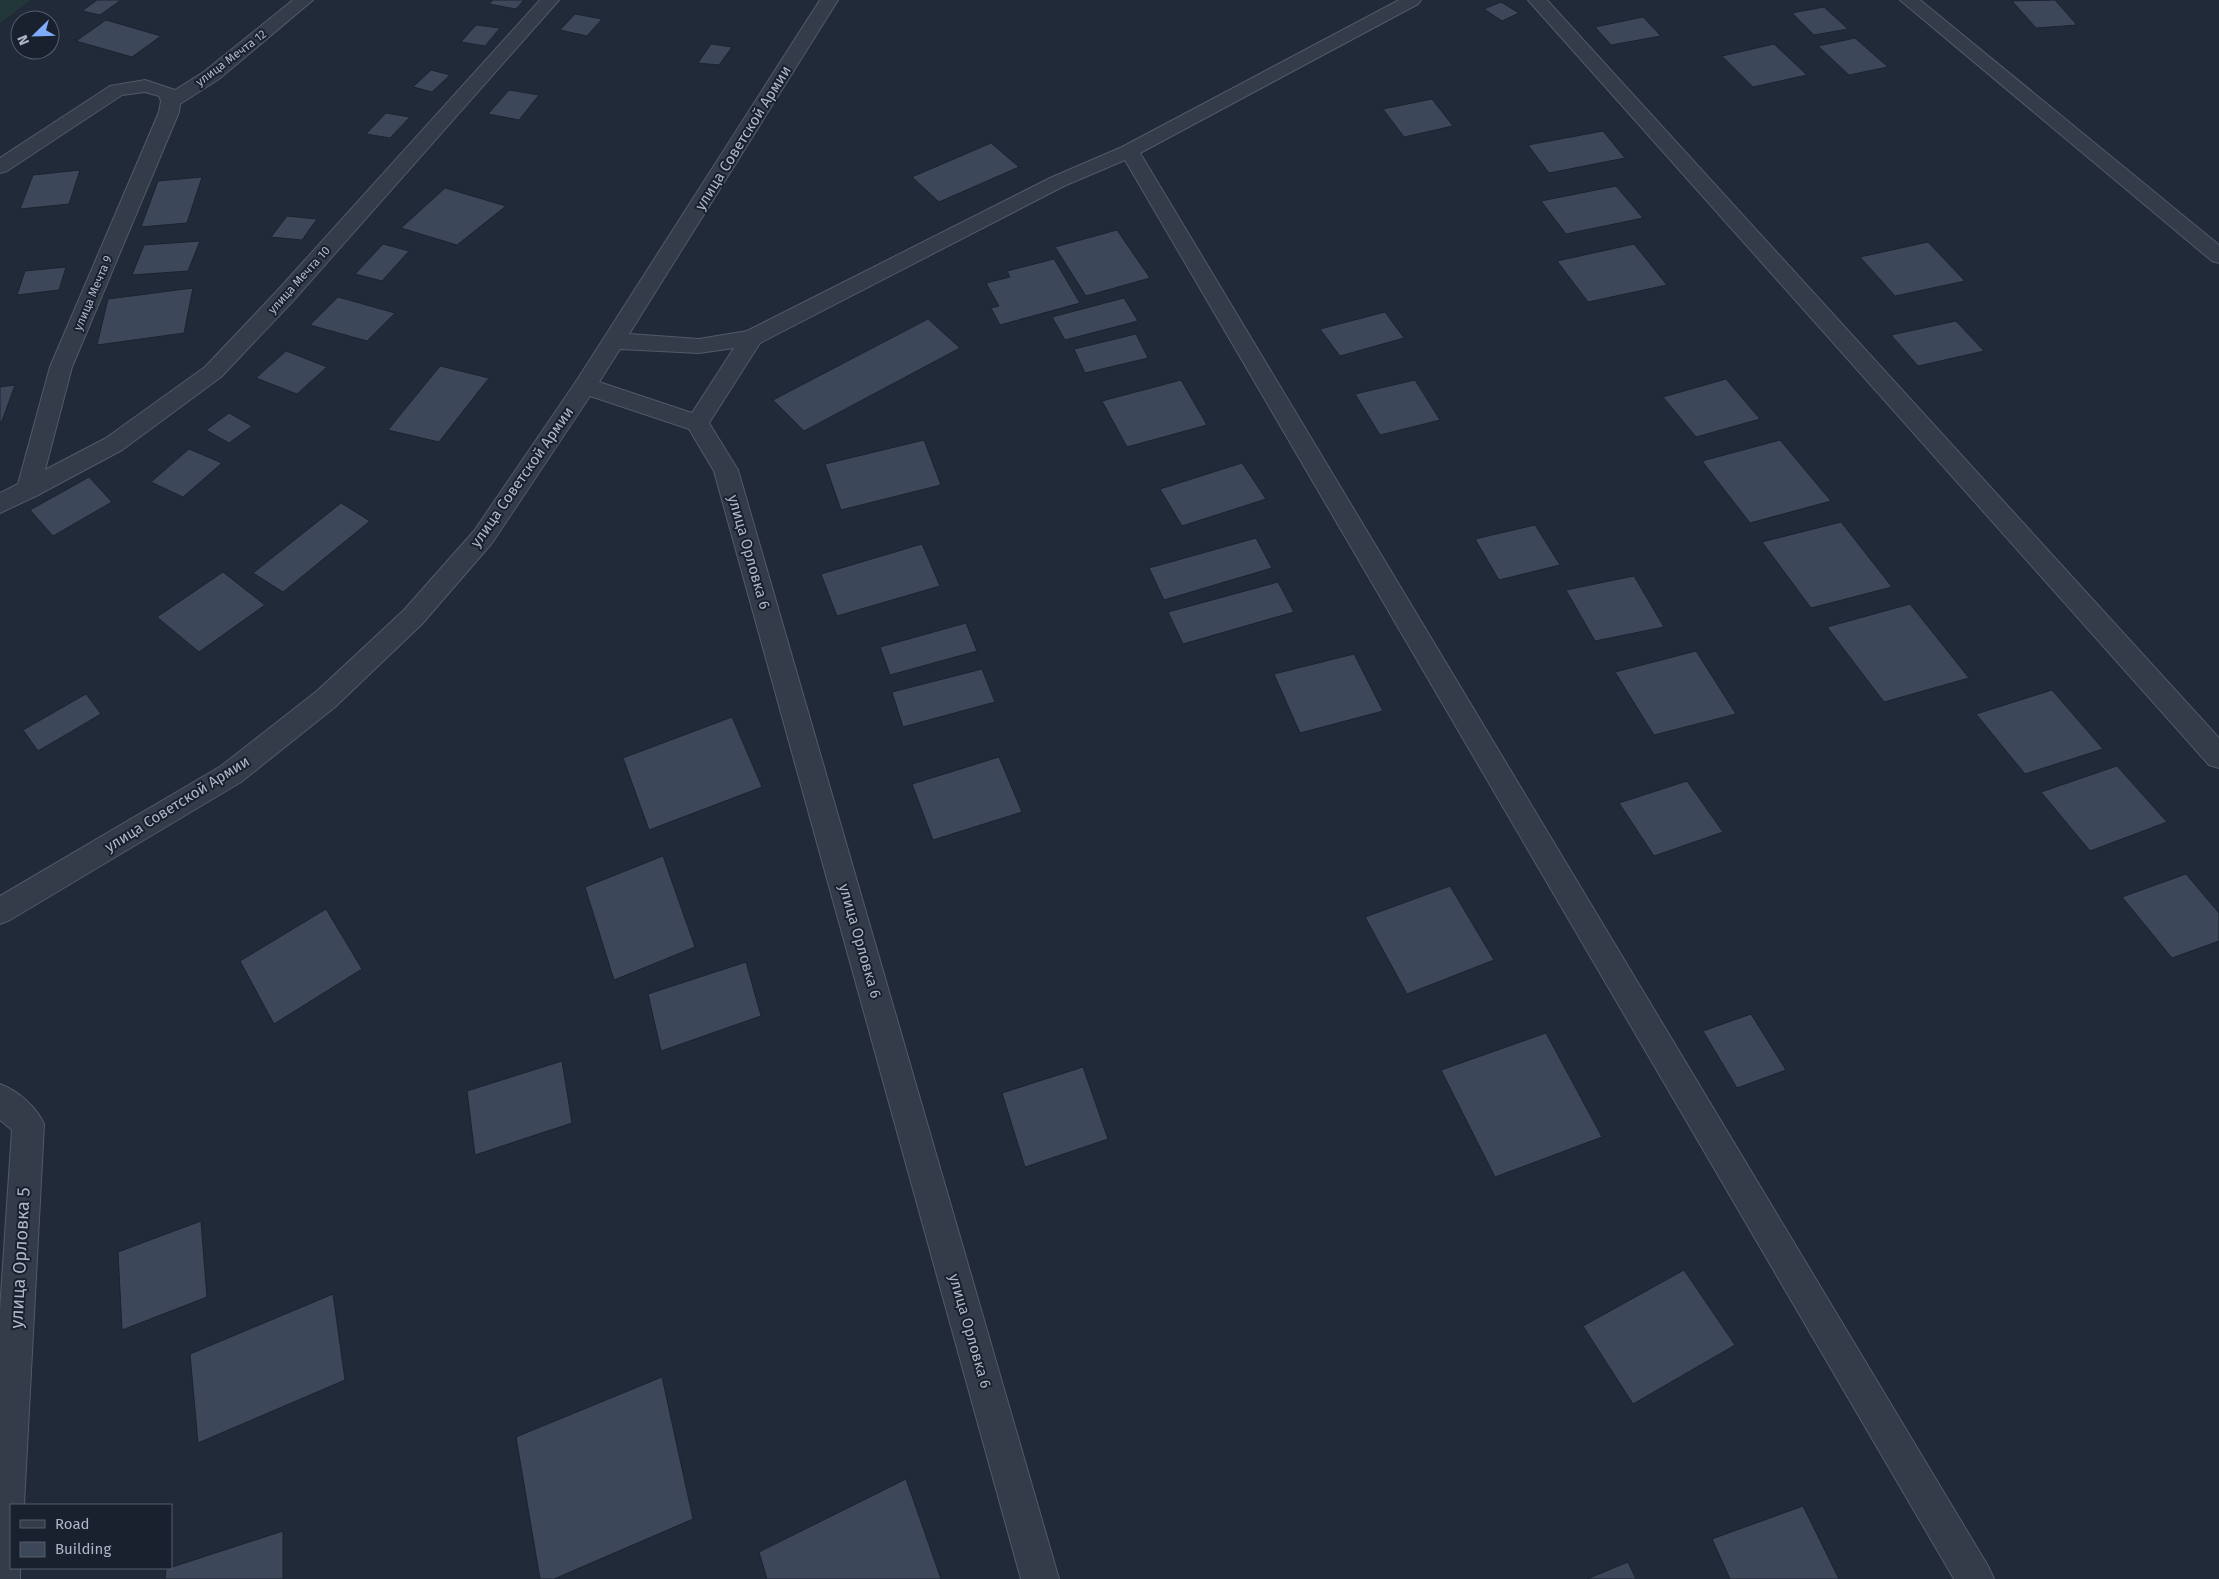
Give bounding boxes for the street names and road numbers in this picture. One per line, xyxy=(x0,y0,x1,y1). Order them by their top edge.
street label: улица Мечта 12 xyxy=(193,27,269,89)
street label: улица Советской Армии xyxy=(691,62,795,214)
street label: улица Мечта 10 xyxy=(265,243,333,317)
street label: улица Мечта 9 xyxy=(71,253,115,333)
street label: улица Советской Армии xyxy=(467,403,577,551)
street label: улица Орловка 6 xyxy=(724,493,774,611)
street label: улица Советской Армии xyxy=(101,752,253,856)
street label: улица Орловка 6 xyxy=(835,882,885,1000)
street label: улица Орловка 5 xyxy=(5,1187,35,1329)
street label: улица Орловка 6 xyxy=(945,1272,995,1390)

